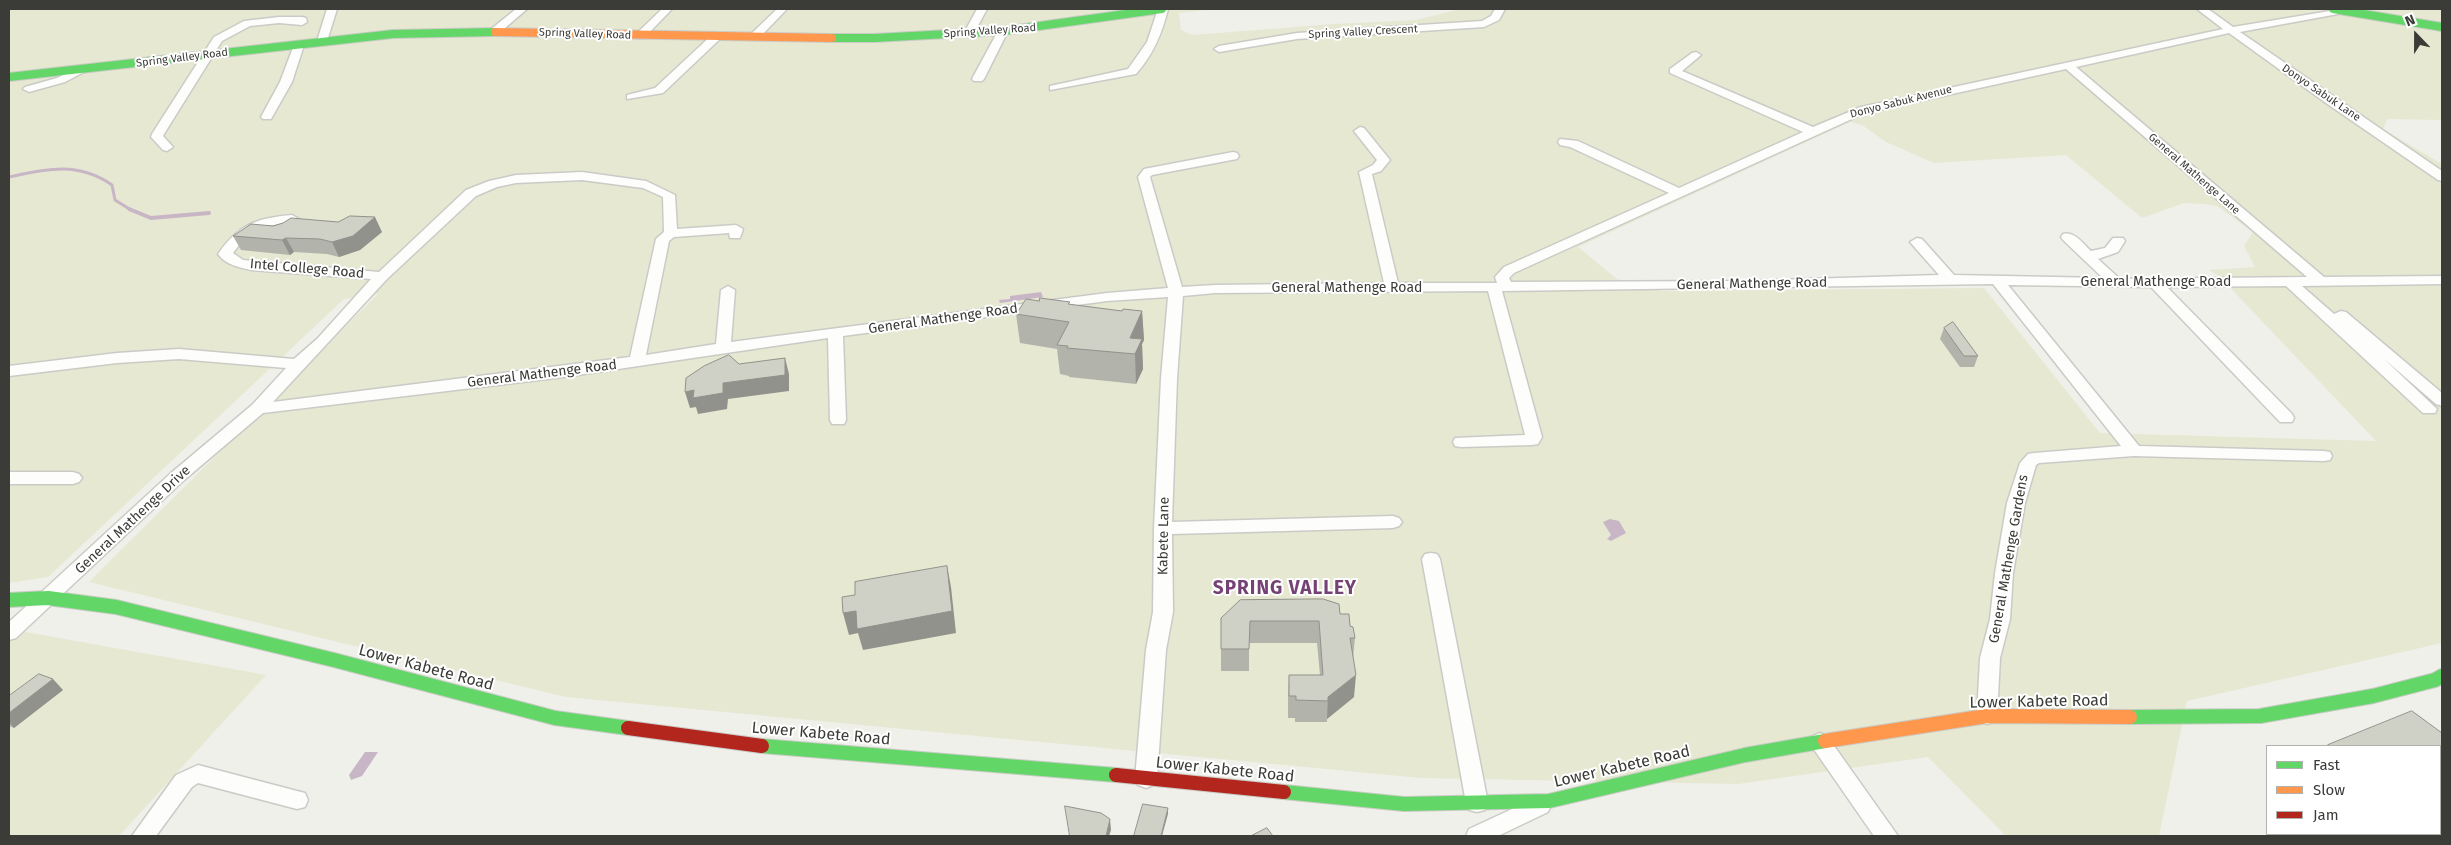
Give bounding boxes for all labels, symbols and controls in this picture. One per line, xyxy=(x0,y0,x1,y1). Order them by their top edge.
north arrow xyxy=(2391,10,2441,60)
text: N xyxy=(2403,11,2418,30)
street label: Spring Valley Road xyxy=(943,21,1037,41)
street label: Spring Valley Crescent xyxy=(1308,23,1418,41)
street label: Spring Valley Road xyxy=(539,26,631,42)
street label: Spring Valley Road xyxy=(135,46,229,70)
street label: Donyo Sabuk Lane xyxy=(2279,62,2363,124)
street label: Donyo Sabuk Avenue xyxy=(1849,83,1953,121)
street label: General Mathenge Lane xyxy=(2146,131,2242,217)
street label: Intel College Road xyxy=(249,256,365,282)
street label: General Mathenge Road xyxy=(1676,274,1828,294)
street label: General Mathenge Road xyxy=(2081,274,2231,290)
street label: General Mathenge Road xyxy=(1272,280,1422,296)
street label: General Mathenge Road xyxy=(867,300,1019,338)
street label: General Mathenge Road xyxy=(466,356,618,392)
street label: General Mathenge Drive xyxy=(72,462,194,578)
street label: General Mathenge Gardens xyxy=(1986,474,2032,644)
street label: Kabete Lane xyxy=(1155,497,1173,575)
district label: SPRING VALLEY xyxy=(1211,578,1359,600)
street label: Lower Kabete Road xyxy=(356,641,496,695)
street label: Lower Kabete Road xyxy=(1969,691,2109,713)
street label: Lower Kabete Road xyxy=(751,718,891,750)
street label: Lower Kabete Road xyxy=(1552,742,1692,792)
legend xyxy=(2266,745,2441,835)
street label: Lower Kabete Road xyxy=(1155,753,1295,787)
text: Fast xyxy=(2313,756,2340,774)
text: Slow xyxy=(2313,781,2345,799)
text: Jam xyxy=(2313,806,2339,824)

